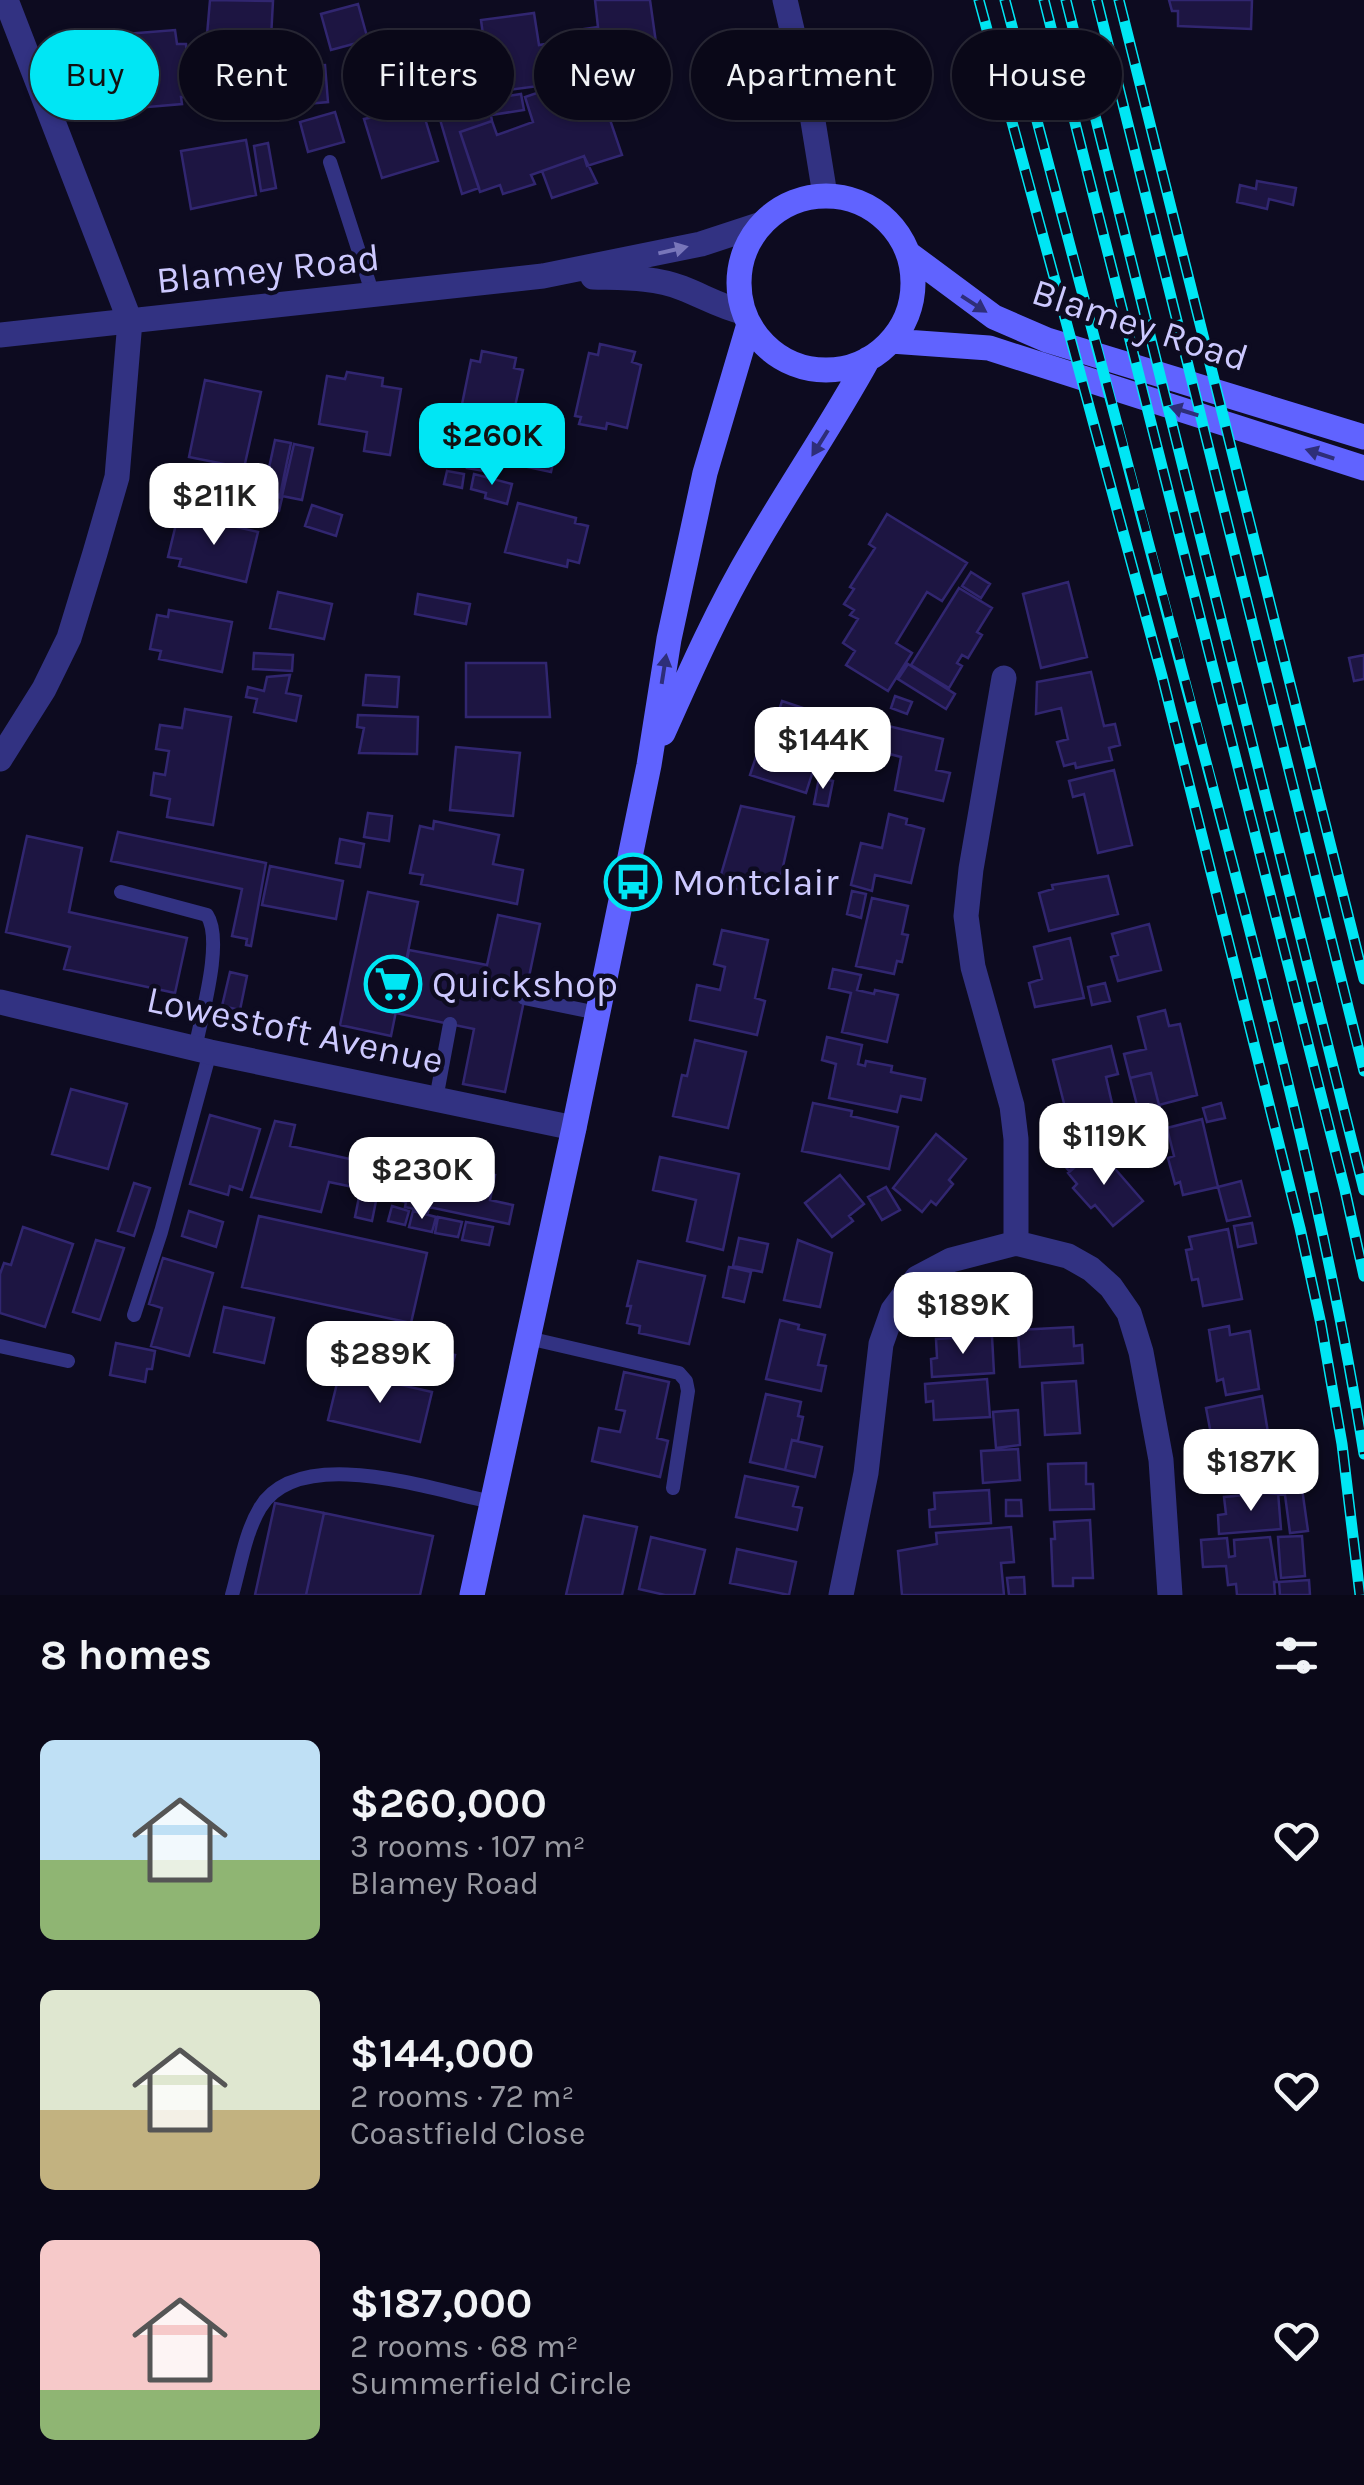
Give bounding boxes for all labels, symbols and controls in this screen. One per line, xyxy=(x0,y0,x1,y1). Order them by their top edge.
chip: Buy xyxy=(30,30,159,120)
chip: Rent xyxy=(179,30,323,120)
chip: Filters xyxy=(343,30,514,120)
chip: New xyxy=(534,30,671,120)
chip: Apartment xyxy=(691,30,932,120)
chip: House xyxy=(952,30,1122,120)
street label: Blamey Road xyxy=(154,235,382,303)
one-way arrow xyxy=(658,242,689,257)
street label: Blamey Road xyxy=(1026,269,1254,381)
one-way arrow xyxy=(960,294,988,312)
one-way arrow xyxy=(1168,402,1198,417)
pin: $260K xyxy=(422,403,562,488)
text: $260K xyxy=(441,417,543,454)
one-way arrow xyxy=(811,429,829,457)
one-way arrow xyxy=(1305,445,1335,460)
pin: $211K xyxy=(144,463,284,548)
text: $211K xyxy=(171,477,257,514)
one-way arrow xyxy=(657,652,673,684)
pin: $144K xyxy=(753,707,893,792)
text: $144K xyxy=(777,721,869,758)
bus stop icon: Montclair xyxy=(603,852,663,912)
place label: Montclair xyxy=(672,860,839,905)
supermarket icon: Quickshop xyxy=(363,954,423,1014)
place label: Quickshop xyxy=(432,962,618,1007)
street label: Lowestoft Avenue xyxy=(143,977,447,1083)
pin: $119K xyxy=(1034,1103,1174,1188)
text: $119K xyxy=(1061,1117,1147,1154)
pin: $230K xyxy=(352,1137,492,1222)
text: $230K xyxy=(371,1151,473,1188)
pin: $189K xyxy=(893,1272,1033,1357)
text: $189K xyxy=(916,1286,1010,1323)
pin: $289K xyxy=(310,1321,450,1406)
text: $289K xyxy=(329,1335,431,1372)
pin: $187K xyxy=(1181,1429,1321,1514)
text: $187K xyxy=(1206,1443,1297,1480)
icon: filters xyxy=(1269,1628,1324,1683)
text: 8 homes xyxy=(40,1630,212,1680)
text: $260,000 xyxy=(350,1778,547,1828)
icon: home xyxy=(120,1780,240,1900)
icon: heart xyxy=(1269,1813,1324,1868)
text: 3 rooms · 107 m² xyxy=(350,1828,586,1865)
text: Blamey Road xyxy=(350,1865,539,1902)
text: $144,000 xyxy=(350,2028,534,2078)
icon: home xyxy=(120,2030,240,2150)
icon: heart xyxy=(1269,2063,1324,2118)
text: 2 rooms · 72 m² xyxy=(350,2078,574,2115)
text: Coastfield Close xyxy=(350,2115,585,2152)
text: $187,000 xyxy=(350,2278,532,2328)
icon: home xyxy=(120,2280,240,2400)
icon: heart xyxy=(1269,2313,1324,2368)
text: 2 rooms · 68 m² xyxy=(350,2328,579,2365)
text: Summerfield Circle xyxy=(350,2365,632,2402)

